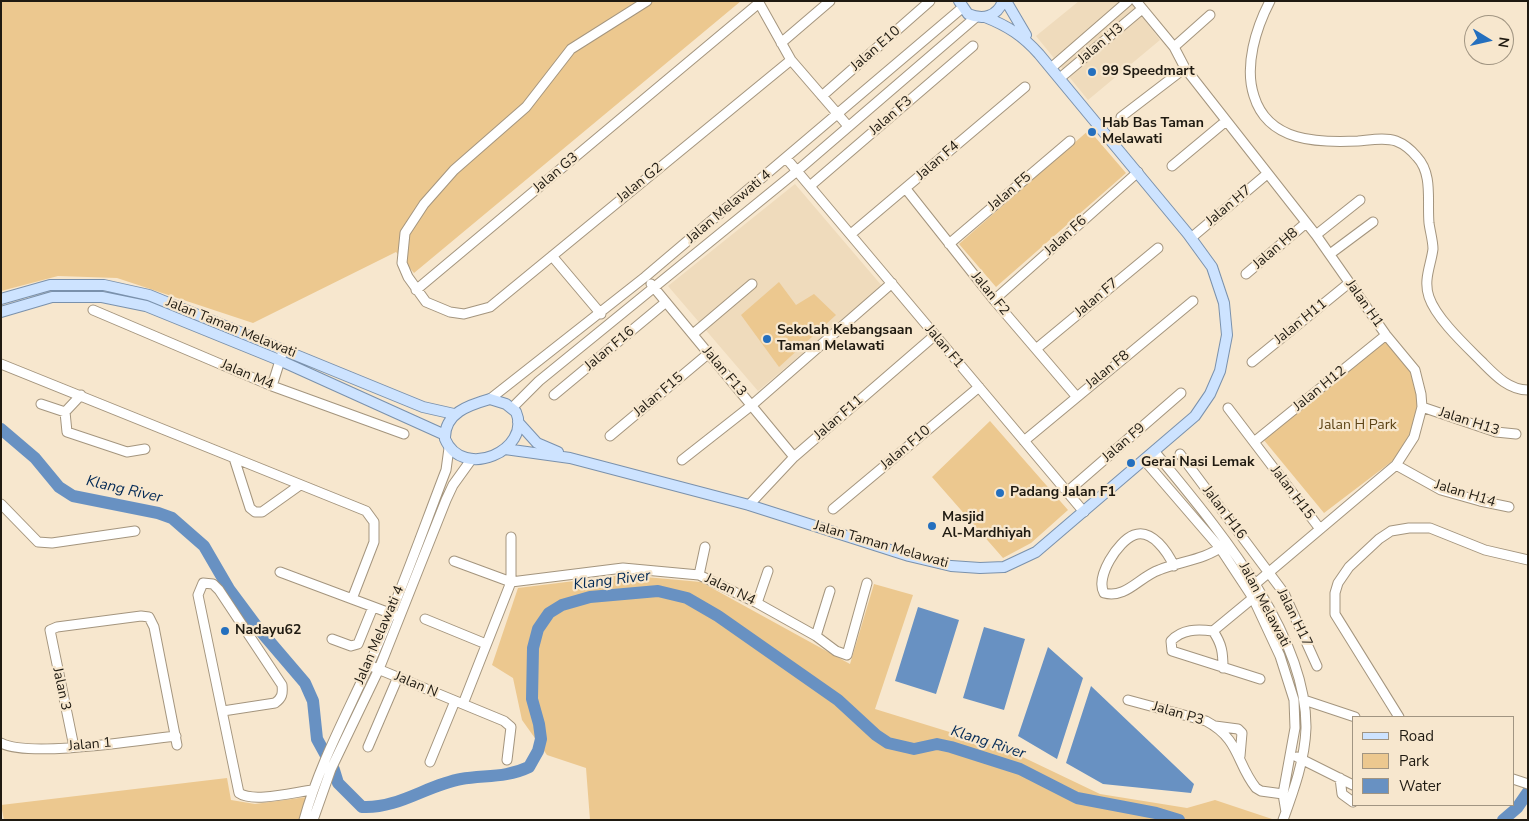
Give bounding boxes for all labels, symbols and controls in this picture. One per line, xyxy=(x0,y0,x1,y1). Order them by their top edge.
north arrow xyxy=(1464,15,1514,65)
street label: Jalan H3 xyxy=(1075,20,1127,68)
street label: Jalan E10 xyxy=(848,23,904,75)
text: N xyxy=(1493,36,1514,49)
place label: 99 Speedmart xyxy=(1102,64,1195,80)
marker: 99 Speedmart xyxy=(1086,66,1098,78)
street label: Jalan F3 xyxy=(866,93,916,139)
place label: Hab Bas Taman Melawati xyxy=(1102,116,1204,148)
marker: Hab Bas Taman Melawati xyxy=(1086,126,1098,138)
street label: Jalan F4 xyxy=(913,138,963,184)
street label: Jalan G3 xyxy=(530,149,582,197)
street label: Jalan G2 xyxy=(614,160,666,206)
street label: Jalan Melawati 4 xyxy=(683,167,775,247)
street label: Jalan F5 xyxy=(985,169,1035,215)
street label: Jalan H7 xyxy=(1203,182,1255,230)
street label: Jalan F6 xyxy=(1041,213,1091,259)
street label: Jalan H8 xyxy=(1250,225,1302,273)
street label: Jalan F2 xyxy=(967,269,1013,319)
street label: Jalan F7 xyxy=(1072,275,1122,321)
street label: Jalan H1 xyxy=(1342,277,1386,331)
street label: Jalan Taman Melawati xyxy=(163,294,299,362)
street label: Jalan H11 xyxy=(1271,296,1331,348)
street label: Jalan F1 xyxy=(921,322,967,372)
street label: Jalan F16 xyxy=(582,323,638,375)
place label: Sekolah Kebangsaan Taman Melawati xyxy=(777,323,913,356)
marker: Sekolah Kebangsaan Taman Melawati xyxy=(761,333,773,345)
street label: Jalan F13 xyxy=(698,344,750,400)
street label: Jalan F8 xyxy=(1083,347,1133,393)
street label: Jalan M4 xyxy=(218,356,276,394)
street label: Jalan H12 xyxy=(1290,363,1350,415)
street label: Jalan F15 xyxy=(631,369,687,421)
street label: Jalan F11 xyxy=(811,392,867,444)
street label: Jalan H13 xyxy=(1437,404,1501,440)
park label: Jalan H Park xyxy=(1319,418,1397,434)
street label: Jalan F9 xyxy=(1099,420,1149,466)
street label: Jalan F10 xyxy=(878,422,934,474)
place label: Gerai Nasi Lemak xyxy=(1141,455,1254,471)
marker: Gerai Nasi Lemak xyxy=(1125,457,1137,469)
street label: Jalan H15 xyxy=(1266,463,1318,523)
water label: Klang River xyxy=(84,473,164,507)
street label: Jalan H14 xyxy=(1433,477,1497,511)
street label: Jalan H16 xyxy=(1198,483,1250,543)
place label: Padang Jalan F1 xyxy=(1010,485,1116,501)
marker: Padang Jalan F1 xyxy=(994,487,1006,499)
place label: Masjid Al-Mardhiyah xyxy=(942,510,1031,542)
street label: Jalan Taman Melawati xyxy=(812,518,950,572)
marker: Masjid Al-Mardhiyah xyxy=(926,520,938,532)
street label: Jalan Melawati xyxy=(1235,560,1293,650)
water label: Klang River xyxy=(572,567,652,595)
street label: Jalan N4 xyxy=(702,571,758,609)
street label: Jalan Melawati 4 xyxy=(352,583,408,687)
street label: Jalan H17 xyxy=(1273,586,1315,650)
place label: Nadayu62 xyxy=(235,623,301,639)
marker: Nadayu62 xyxy=(219,625,231,637)
street label: Jalan 3 xyxy=(48,666,74,712)
street label: Jalan N xyxy=(392,668,440,702)
street label: Jalan P3 xyxy=(1151,699,1205,729)
legend xyxy=(1352,716,1514,806)
water label: Klang River xyxy=(948,722,1028,764)
text: Road xyxy=(1399,726,1434,746)
street label: Jalan 1 xyxy=(68,735,112,755)
text: Park xyxy=(1399,751,1429,771)
text: Water xyxy=(1399,776,1441,796)

